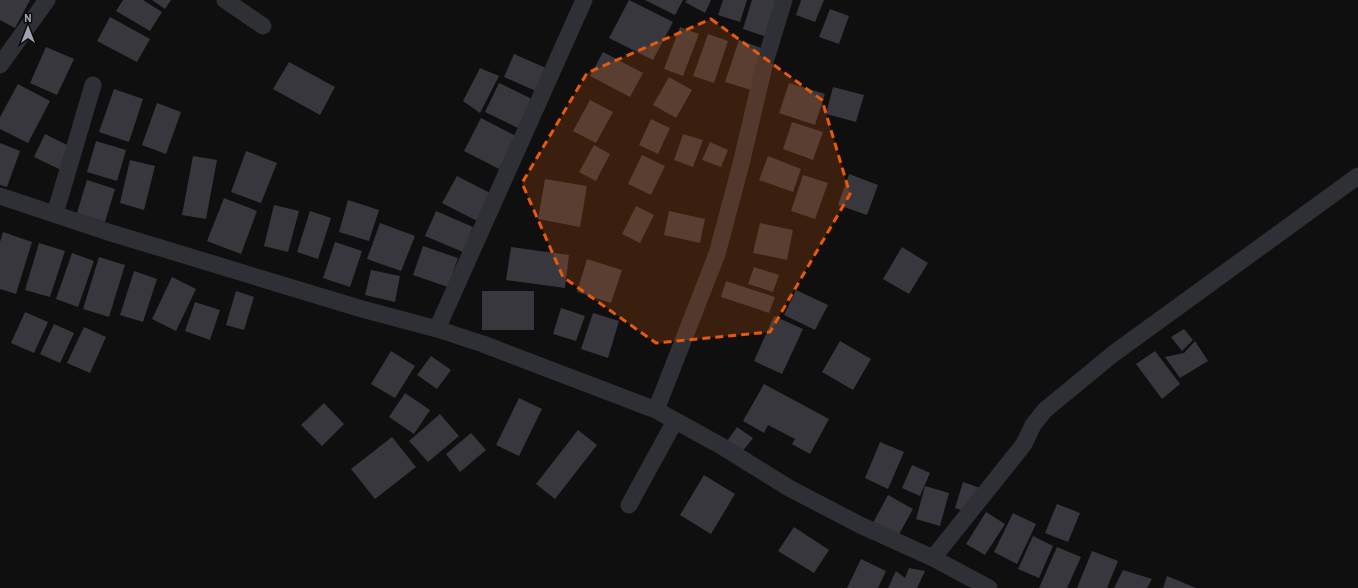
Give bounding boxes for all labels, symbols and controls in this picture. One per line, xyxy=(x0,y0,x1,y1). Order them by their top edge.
north arrow xyxy=(8,8,48,48)
text: N xyxy=(24,11,32,24)

